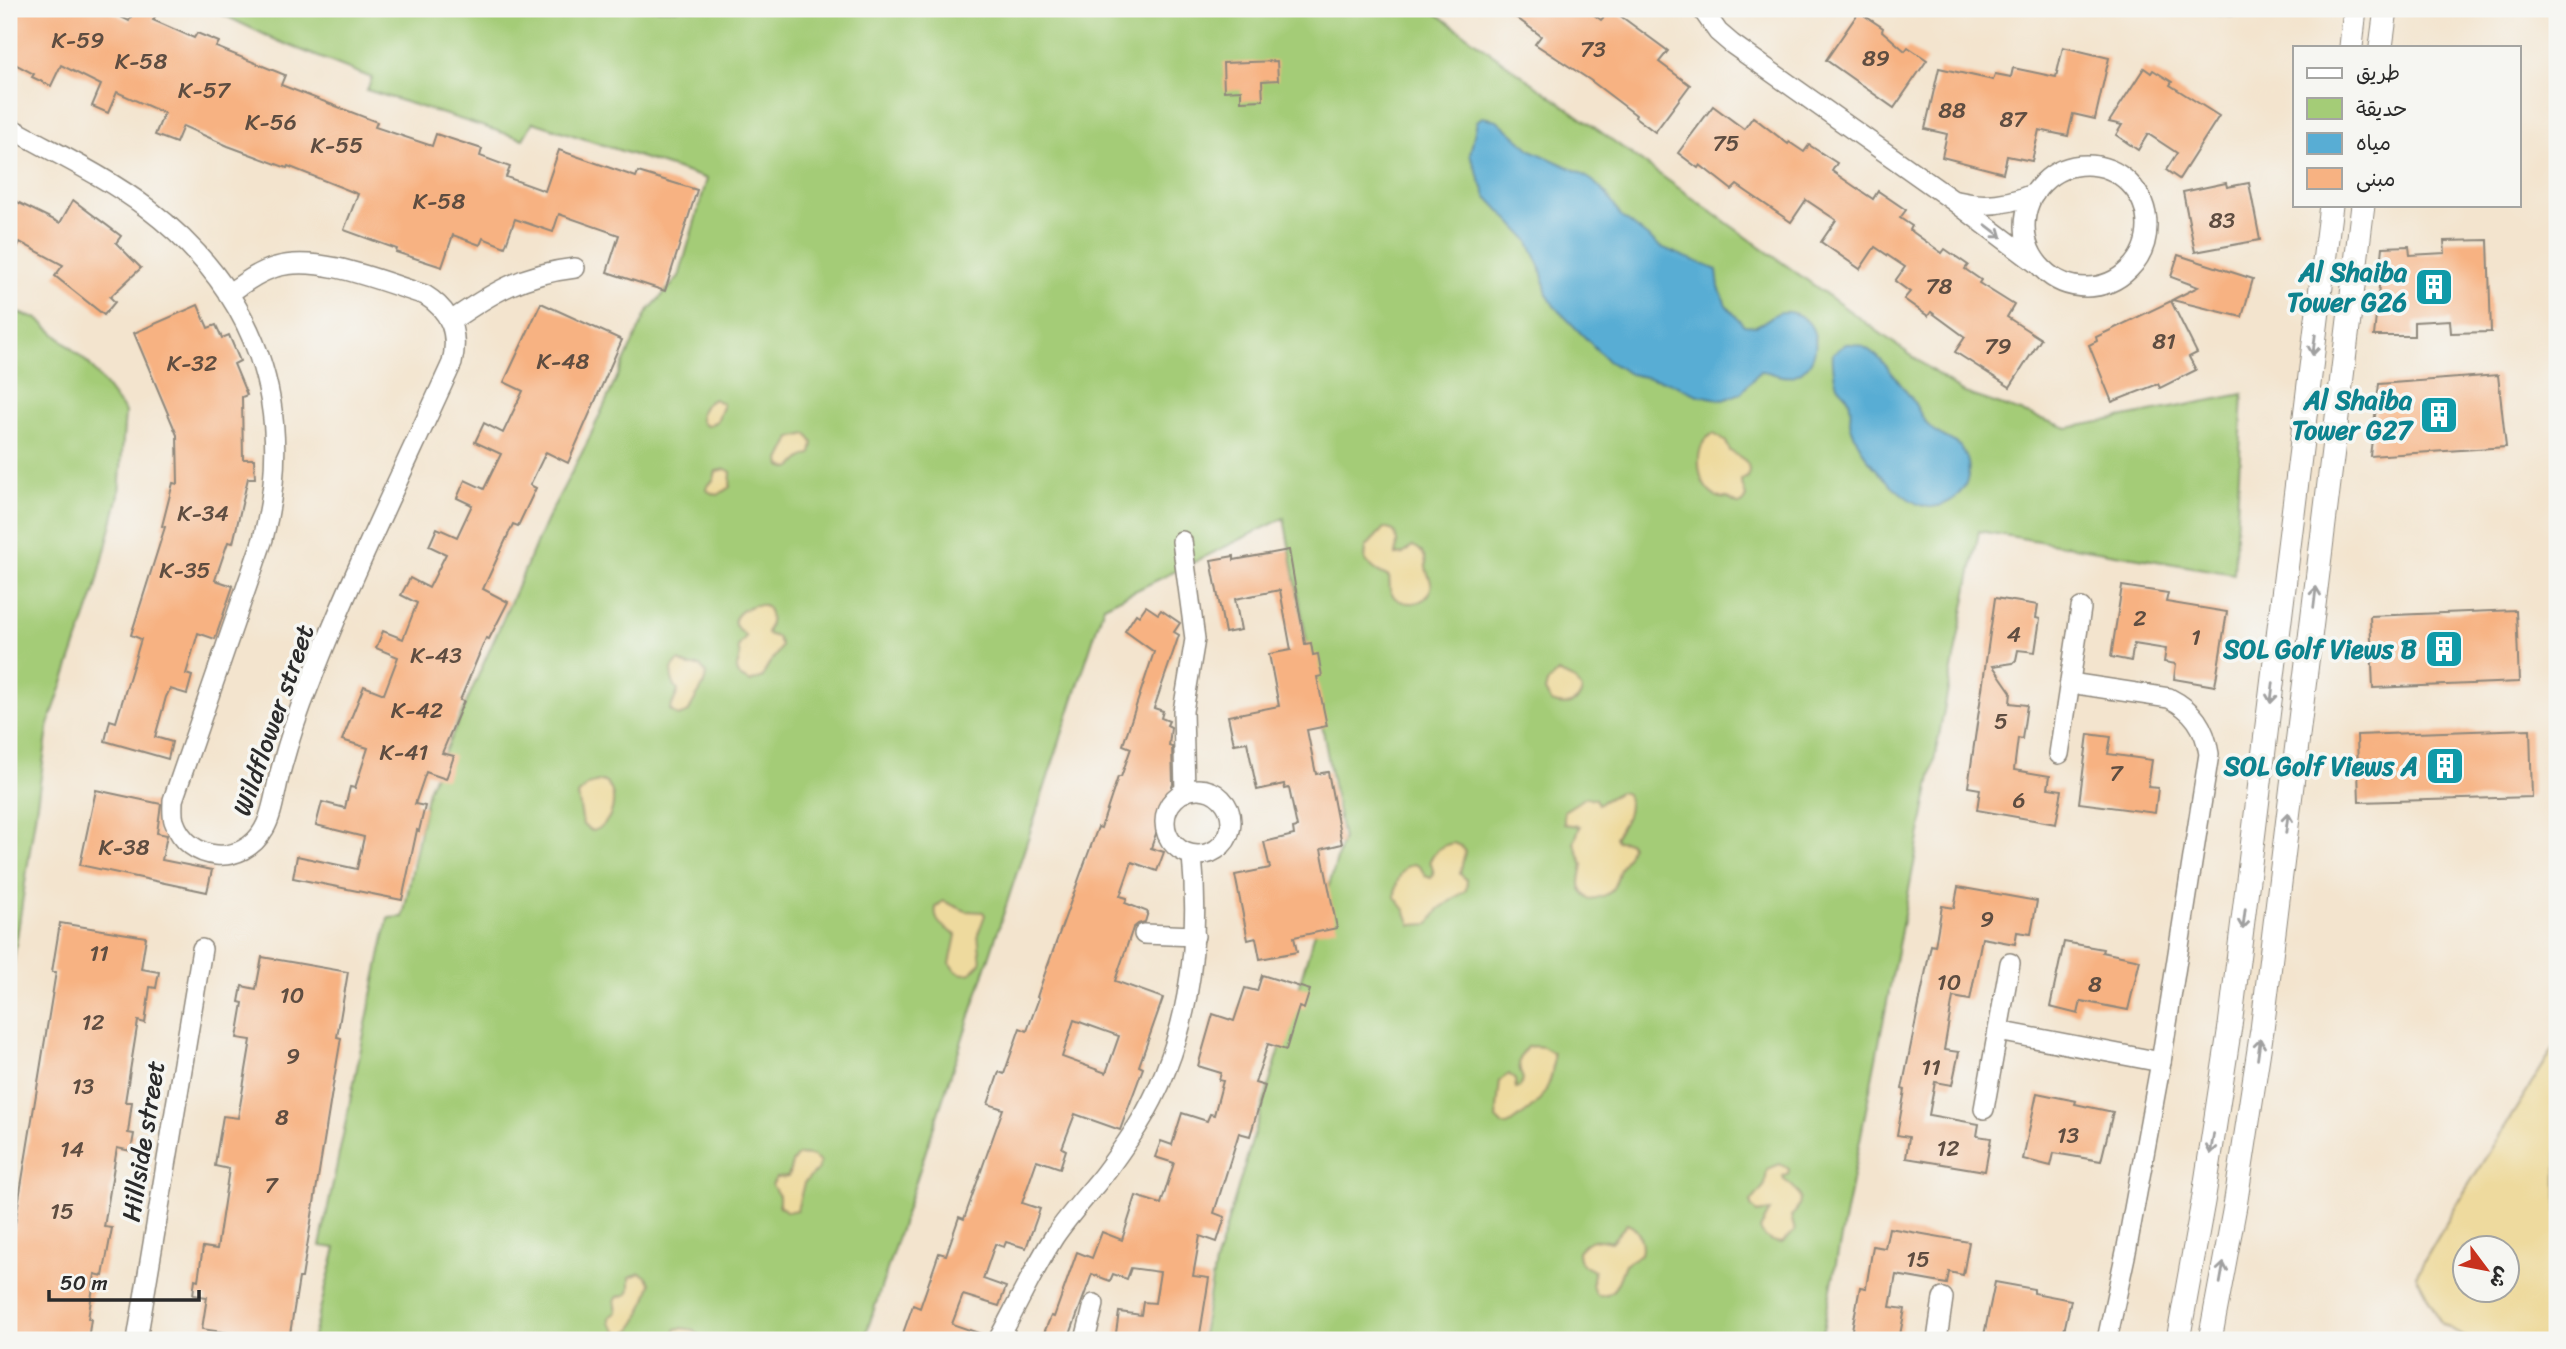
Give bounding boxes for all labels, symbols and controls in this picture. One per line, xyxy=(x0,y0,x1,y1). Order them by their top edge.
house number: K-59 xyxy=(52,20,104,61)
house number: 73 xyxy=(1580,29,1606,70)
house number: 89 xyxy=(1862,38,1890,79)
house number: K-58 xyxy=(115,41,167,82)
legend xyxy=(2293,46,2520,206)
text: طريق xyxy=(2356,54,2400,92)
house number: K-57 xyxy=(178,70,232,111)
house number: 88 xyxy=(1938,90,1966,131)
text: حديقة xyxy=(2356,90,2407,128)
house number: 87 xyxy=(1999,99,2028,140)
house number: K-56 xyxy=(245,102,297,143)
house number: 75 xyxy=(1712,123,1740,164)
text: مياه xyxy=(2356,124,2391,162)
house number: K-55 xyxy=(311,125,363,166)
text: مبنى xyxy=(2356,160,2395,198)
house number: K-58 xyxy=(413,181,465,222)
house number: 83 xyxy=(2209,200,2236,241)
one-way arrow xyxy=(1984,223,2003,238)
place label: Al Shaiba Tower G26 xyxy=(2287,249,2408,325)
house number: 78 xyxy=(1925,266,1953,307)
building icon: Al Shaiba Tower G26 xyxy=(2413,266,2455,308)
house number: 81 xyxy=(2152,321,2176,362)
house number: 79 xyxy=(1984,326,2012,367)
one-way arrow xyxy=(2308,334,2321,356)
house number: K-48 xyxy=(537,341,590,382)
house number: K-32 xyxy=(167,343,217,384)
place label: Al Shaiba Tower G27 xyxy=(2292,377,2414,453)
building icon: Al Shaiba Tower G27 xyxy=(2418,394,2460,436)
house number: K-34 xyxy=(177,493,229,534)
house number: K-35 xyxy=(159,550,211,591)
one-way arrow xyxy=(2308,586,2321,609)
house number: 2 xyxy=(2133,598,2147,639)
house number: 4 xyxy=(2007,614,2021,655)
house number: 1 xyxy=(2191,617,2201,658)
street label: Wildflower street xyxy=(219,618,327,822)
place label: SOL Golf Views B xyxy=(2222,626,2417,672)
building icon: SOL Golf Views B xyxy=(2423,628,2465,670)
house number: K-43 xyxy=(410,635,462,676)
one-way arrow xyxy=(2265,681,2278,704)
house number: K-42 xyxy=(391,690,443,731)
house number: 5 xyxy=(1994,701,2008,742)
house number: K-41 xyxy=(380,732,429,773)
place label: SOL Golf Views A xyxy=(2223,743,2418,789)
building icon: SOL Golf Views A xyxy=(2424,745,2466,787)
house number: 7 xyxy=(2109,753,2124,794)
house number: 6 xyxy=(2012,780,2026,821)
one-way arrow xyxy=(2280,812,2293,835)
house number: K-38 xyxy=(98,827,150,868)
house number: 9 xyxy=(1980,899,1994,940)
one-way arrow xyxy=(2238,907,2251,930)
house number: 11 xyxy=(89,933,109,974)
house number: 10 xyxy=(1937,962,1961,1003)
house number: 8 xyxy=(2088,964,2102,1005)
house number: 10 xyxy=(280,975,304,1016)
house number: 12 xyxy=(81,1002,105,1043)
house number: 9 xyxy=(286,1036,300,1077)
one-way arrow xyxy=(2253,1038,2266,1061)
house number: 11 xyxy=(1921,1047,1941,1088)
street label: Hillside street xyxy=(108,1057,178,1225)
house number: 13 xyxy=(72,1066,95,1107)
house number: 8 xyxy=(275,1097,289,1138)
house number: 13 xyxy=(2057,1115,2080,1156)
house number: 12 xyxy=(1936,1128,1960,1169)
house number: 14 xyxy=(60,1129,84,1170)
one-way arrow xyxy=(2205,1132,2218,1155)
house number: 7 xyxy=(264,1165,279,1206)
house number: 15 xyxy=(50,1191,74,1232)
north arrow xyxy=(2450,1234,2520,1304)
house number: 15 xyxy=(1906,1239,1930,1280)
scale bar xyxy=(49,1258,200,1302)
text: ش xyxy=(2480,1260,2520,1295)
one-way arrow xyxy=(2216,1262,2230,1285)
text: 50 m xyxy=(60,1264,108,1302)

